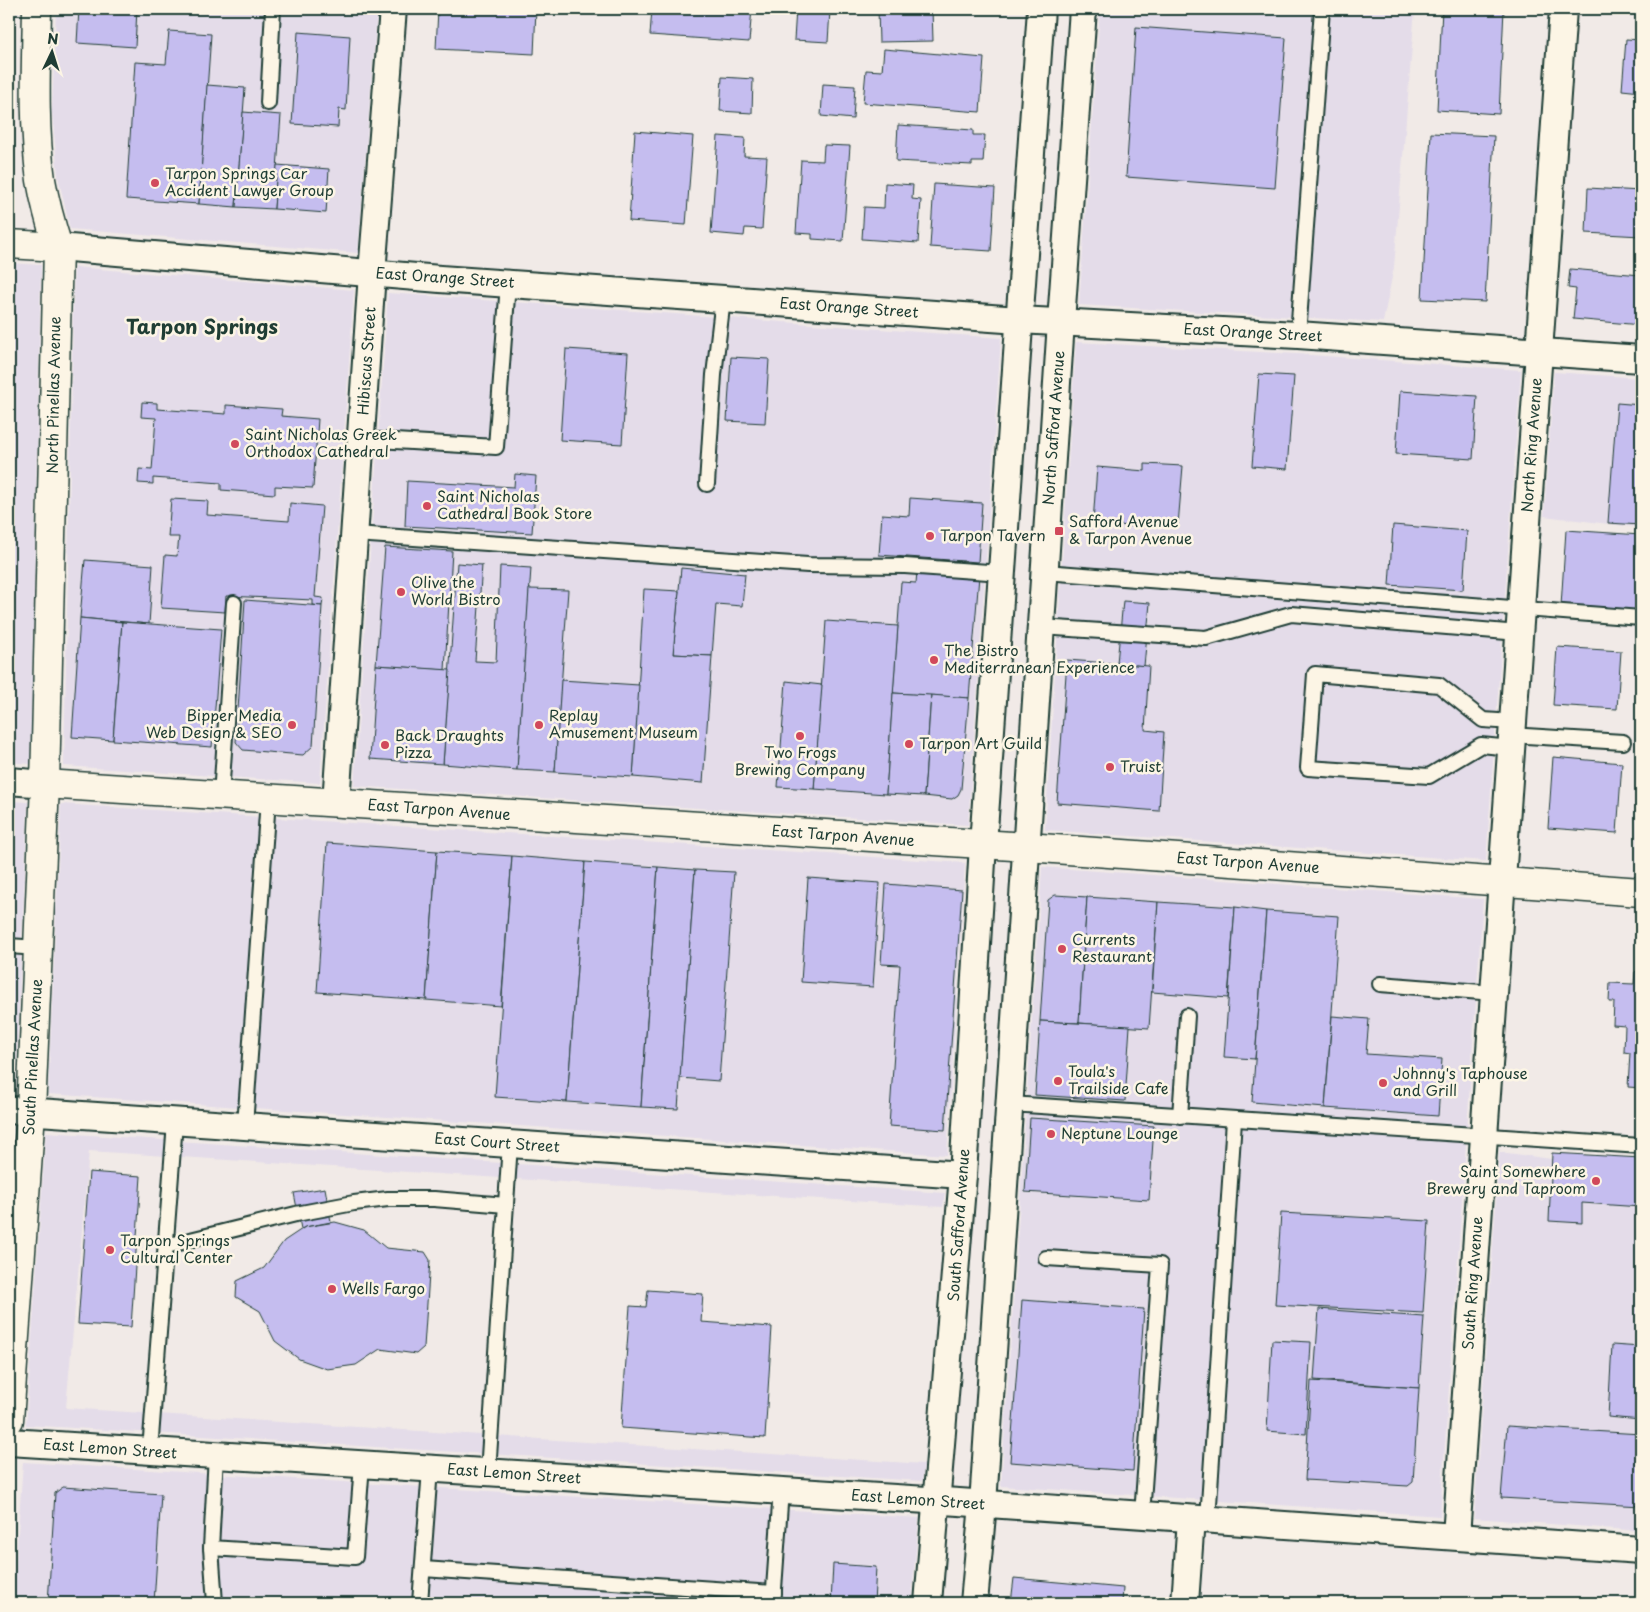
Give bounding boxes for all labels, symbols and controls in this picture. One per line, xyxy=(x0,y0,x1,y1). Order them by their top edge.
north arrow xyxy=(28,28,78,78)
text: N xyxy=(47,28,59,49)
place label: Tarpon Springs Car Accident Lawyer Group xyxy=(165,161,334,201)
marker: Tarpon Springs Car Accident Lawyer Group xyxy=(149,177,161,189)
street label: East Orange Street xyxy=(375,260,515,293)
street label: East Orange Street xyxy=(779,290,919,323)
street label: Hibiscus Street xyxy=(350,306,381,416)
district label: Tarpon Springs xyxy=(126,311,279,341)
street label: North Pinellas Avenue xyxy=(40,316,65,474)
street label: East Orange Street xyxy=(1183,316,1323,347)
street label: North Safford Avenue xyxy=(1036,350,1069,506)
street label: North Ring Avenue xyxy=(1514,377,1547,513)
place label: Saint Nicholas Greek Orthodox Cathedral xyxy=(245,422,397,462)
marker: Saint Nicholas Greek Orthodox Cathedral xyxy=(229,438,241,450)
place label: Saint Nicholas Cathedral Book Store xyxy=(437,484,592,524)
marker: Saint Nicholas Cathedral Book Store xyxy=(421,500,433,512)
place label: Safford Avenue & Tarpon Avenue xyxy=(1069,509,1192,549)
place label: Tarpon Tavern xyxy=(940,523,1046,546)
marker: Safford Avenue & Tarpon Avenue xyxy=(1053,525,1065,537)
marker: Tarpon Tavern xyxy=(924,530,936,542)
place label: Olive the World Bistro xyxy=(411,570,501,610)
marker: Olive the World Bistro xyxy=(395,586,407,598)
place label: The Bistro Mediterranean Experience xyxy=(944,638,1135,678)
marker: The Bistro Mediterranean Experience xyxy=(928,654,940,666)
place label: Bipper Media Web Design & SEO xyxy=(146,703,283,743)
place label: Replay Amusement Museum xyxy=(549,703,698,743)
marker: Bipper Media Web Design & SEO xyxy=(286,719,298,731)
marker: Replay Amusement Museum xyxy=(533,719,545,731)
place label: Back Draughts Pizza xyxy=(395,723,504,763)
marker: Two Frogs Brewing Company xyxy=(794,730,806,742)
place label: Tarpon Art Guild xyxy=(919,731,1042,754)
marker: Tarpon Art Guild xyxy=(903,738,915,750)
marker: Back Draughts Pizza xyxy=(379,739,391,751)
place label: Two Frogs Brewing Company xyxy=(735,740,865,780)
place label: Truist xyxy=(1120,754,1161,777)
marker: Truist xyxy=(1104,761,1116,773)
street label: East Tarpon Avenue xyxy=(367,792,511,825)
street label: East Tarpon Avenue xyxy=(771,818,915,851)
street label: East Tarpon Avenue xyxy=(1176,845,1320,878)
place label: Currents Restaurant xyxy=(1072,927,1152,967)
marker: Currents Restaurant xyxy=(1056,943,1068,955)
street label: South Pinellas Avenue xyxy=(16,978,47,1136)
place label: Toula's Trailside Cafe xyxy=(1068,1059,1169,1099)
place label: Johnny's Taphouse and Grill xyxy=(1393,1061,1528,1101)
marker: Toula's Trailside Cafe xyxy=(1052,1075,1064,1087)
marker: Johnny's Taphouse and Grill xyxy=(1377,1077,1389,1089)
place label: Neptune Lounge xyxy=(1061,1121,1178,1144)
street label: East Court Street xyxy=(434,1126,561,1157)
marker: Neptune Lounge xyxy=(1045,1128,1057,1140)
street label: South Safford Avenue xyxy=(941,1148,974,1302)
place label: Saint Somewhere Brewery and Taproom xyxy=(1426,1159,1586,1199)
marker: Saint Somewhere Brewery and Taproom xyxy=(1590,1175,1602,1187)
street label: South Ring Avenue xyxy=(1455,1215,1488,1350)
place label: Tarpon Springs Cultural Center xyxy=(120,1228,232,1268)
marker: Tarpon Springs Cultural Center xyxy=(104,1244,116,1256)
place label: Wells Fargo xyxy=(342,1276,425,1299)
marker: Wells Fargo xyxy=(326,1283,338,1295)
street label: East Lemon Street xyxy=(42,1431,178,1464)
street label: East Lemon Street xyxy=(446,1456,582,1489)
street label: East Lemon Street xyxy=(850,1482,986,1515)

